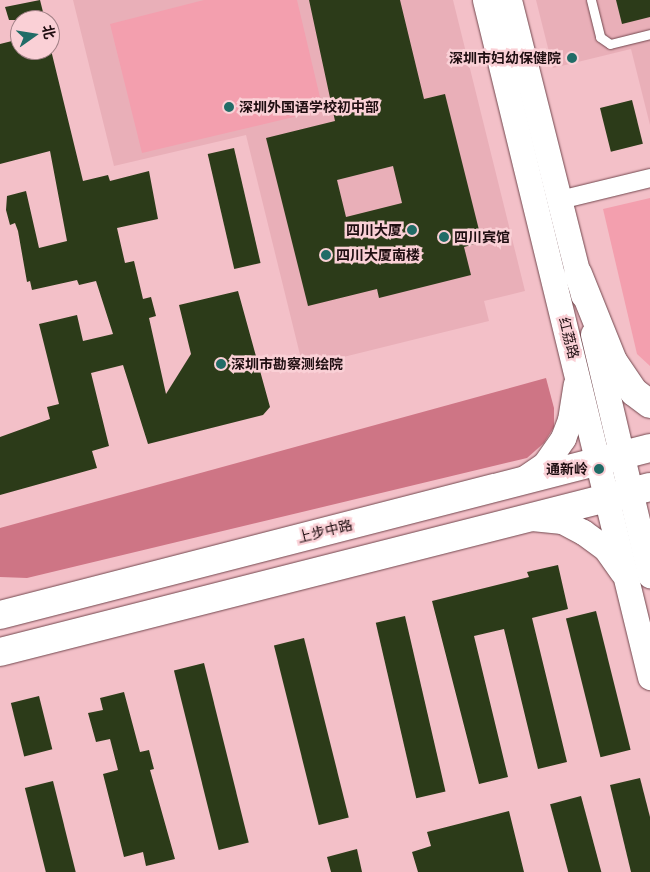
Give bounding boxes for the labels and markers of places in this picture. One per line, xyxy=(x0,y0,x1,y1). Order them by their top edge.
place label: 深圳市妇幼保健院 xyxy=(449,50,561,66)
marker: 深圳市妇幼保健院 xyxy=(565,51,579,65)
place label: 深圳外国语学校初中部 xyxy=(239,99,379,115)
marker: 深圳外国语学校初中部 xyxy=(223,101,235,113)
place label: 四川大厦 xyxy=(346,222,402,238)
marker: 四川大厦 xyxy=(406,224,418,236)
place label: 四川宾馆 xyxy=(454,229,510,245)
marker: 四川宾馆 xyxy=(438,231,450,243)
place label: 四川大厦南楼 xyxy=(336,247,420,263)
marker: 四川大厦南楼 xyxy=(320,249,332,261)
place label: 深圳市勘察测绘院 xyxy=(231,356,343,372)
marker: 深圳市勘察测绘院 xyxy=(215,358,227,370)
place label: 通新岭 xyxy=(546,461,588,477)
marker: 通新岭 xyxy=(592,462,606,476)

